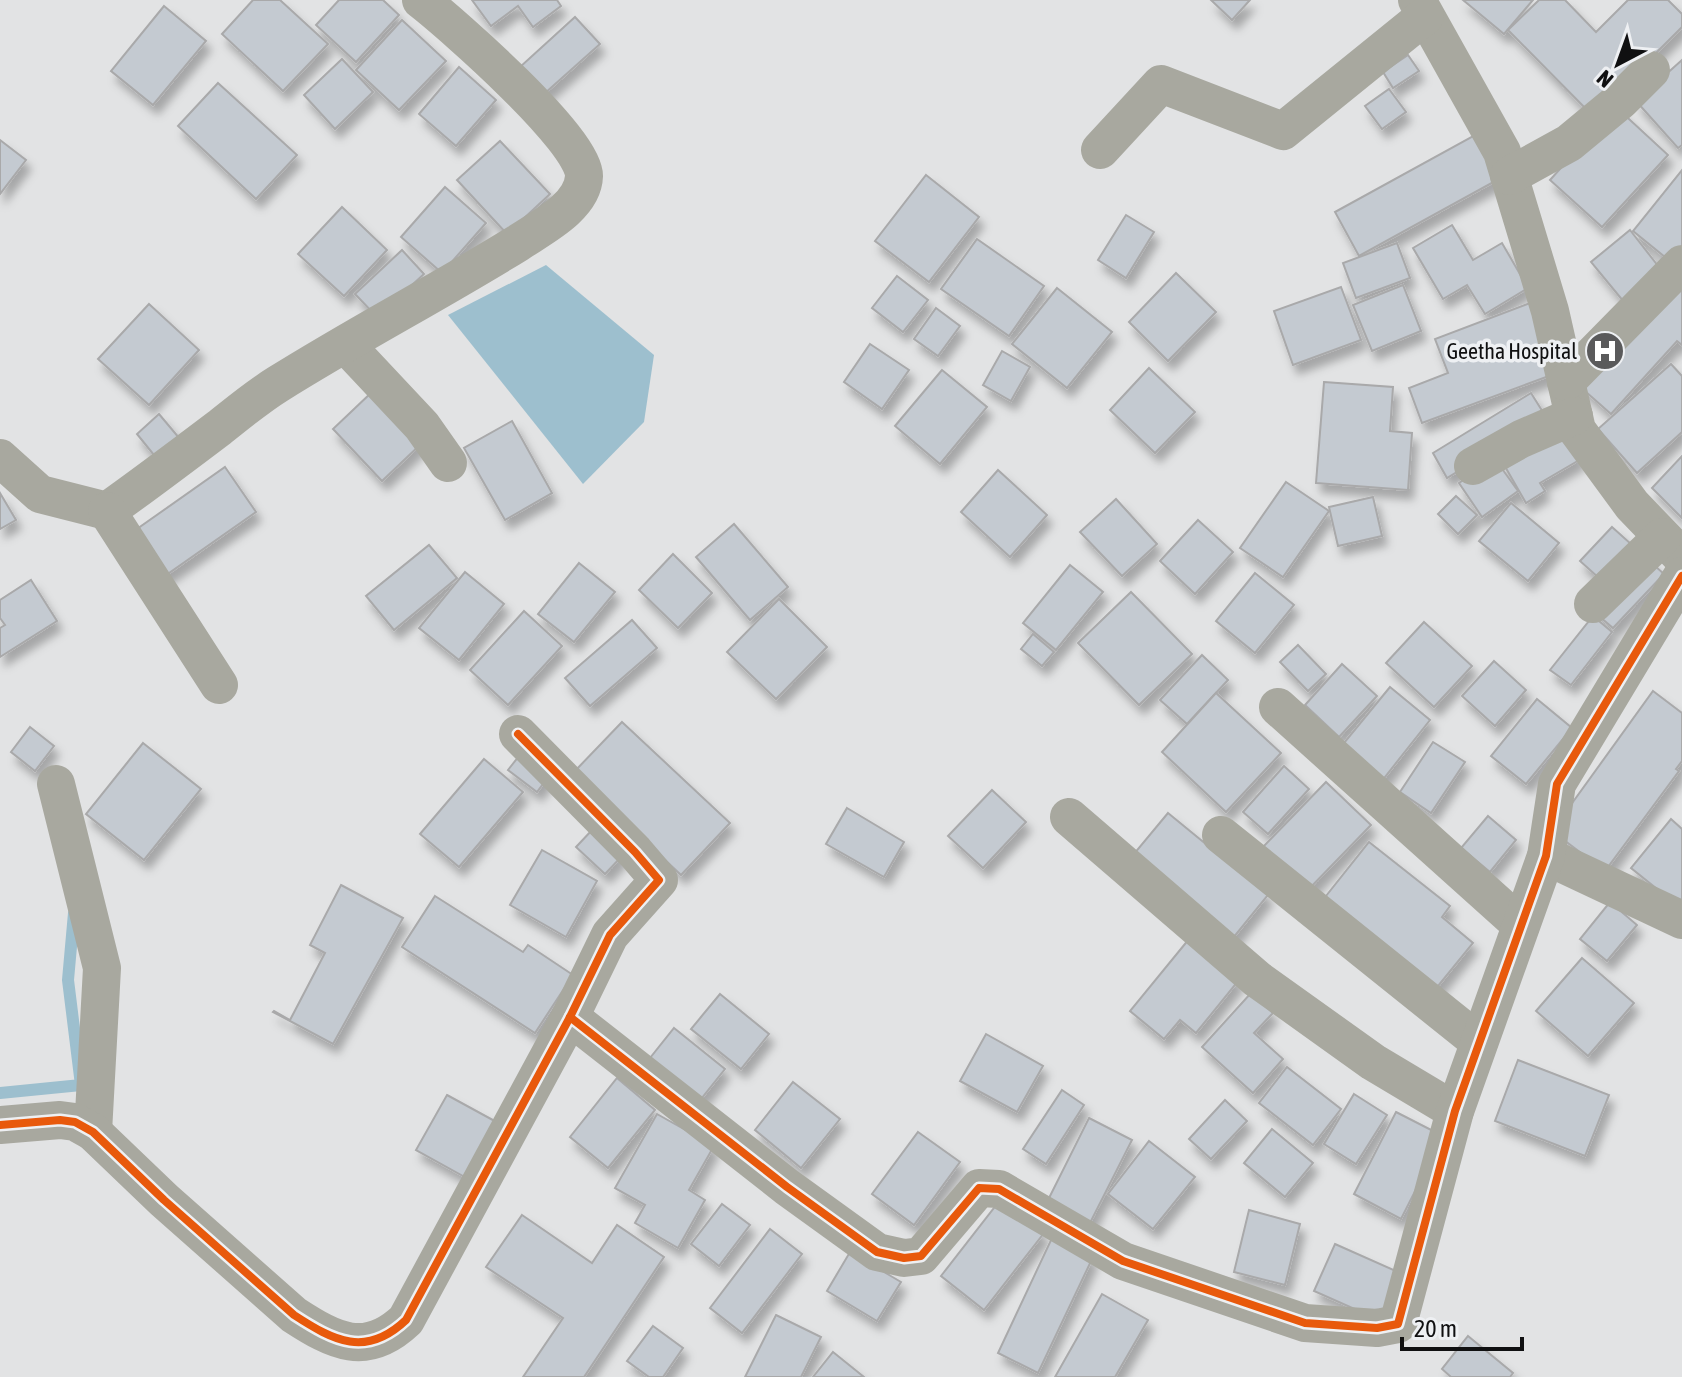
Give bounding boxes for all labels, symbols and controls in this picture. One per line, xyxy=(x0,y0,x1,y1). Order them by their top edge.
north arrow xyxy=(1578,24,1658,104)
text: N xyxy=(1591,65,1618,93)
hospital icon: Geetha Hospital xyxy=(1584,330,1626,372)
place label: Geetha Hospital xyxy=(1446,338,1577,364)
scale bar xyxy=(1402,1301,1522,1351)
text: 20 m xyxy=(1414,1315,1457,1342)

